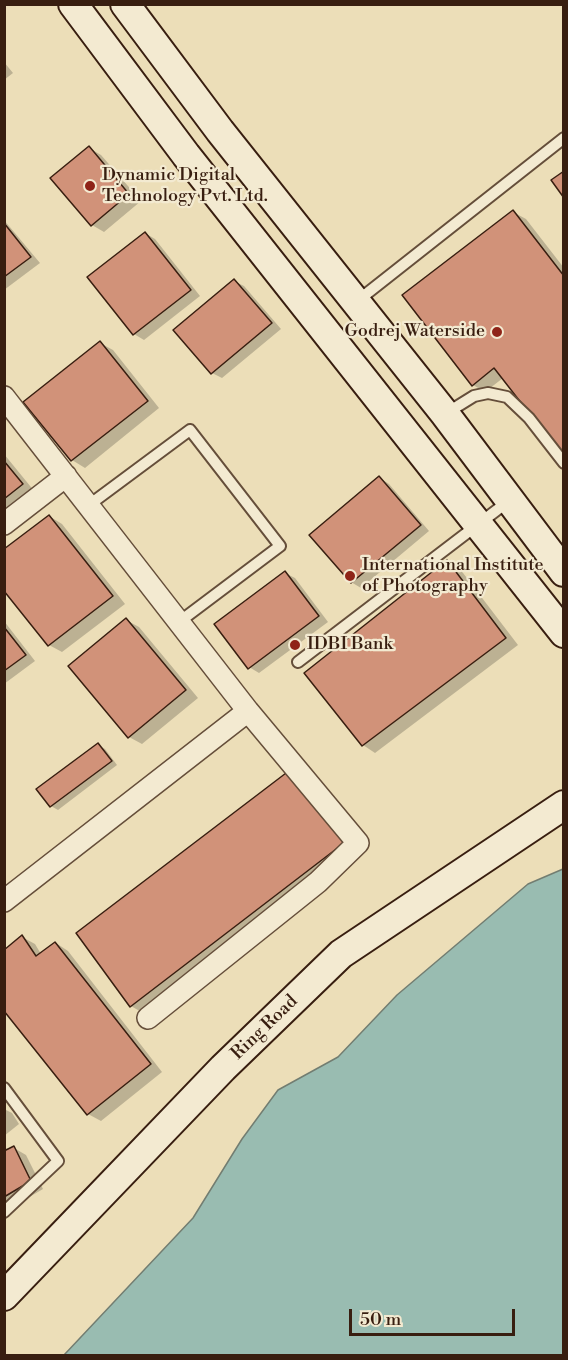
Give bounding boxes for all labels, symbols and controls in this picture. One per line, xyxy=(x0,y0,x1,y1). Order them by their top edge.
place label: Dynamic Digital Technology Pvt. Ltd. xyxy=(102,165,268,207)
marker: Dynamic Digital Technology Pvt. Ltd. xyxy=(83,179,97,193)
place label: Godrej Waterside xyxy=(345,321,485,343)
marker: Godrej Waterside xyxy=(490,325,504,339)
place label: International Institute of Photography xyxy=(362,555,544,598)
marker: International Institute of Photography xyxy=(343,569,357,583)
place label: IDBI Bank xyxy=(307,634,393,656)
marker: IDBI Bank xyxy=(288,638,302,652)
street label: Ring Road xyxy=(227,991,303,1065)
scale bar xyxy=(352,1297,518,1335)
text: 50 m xyxy=(360,1308,401,1331)

